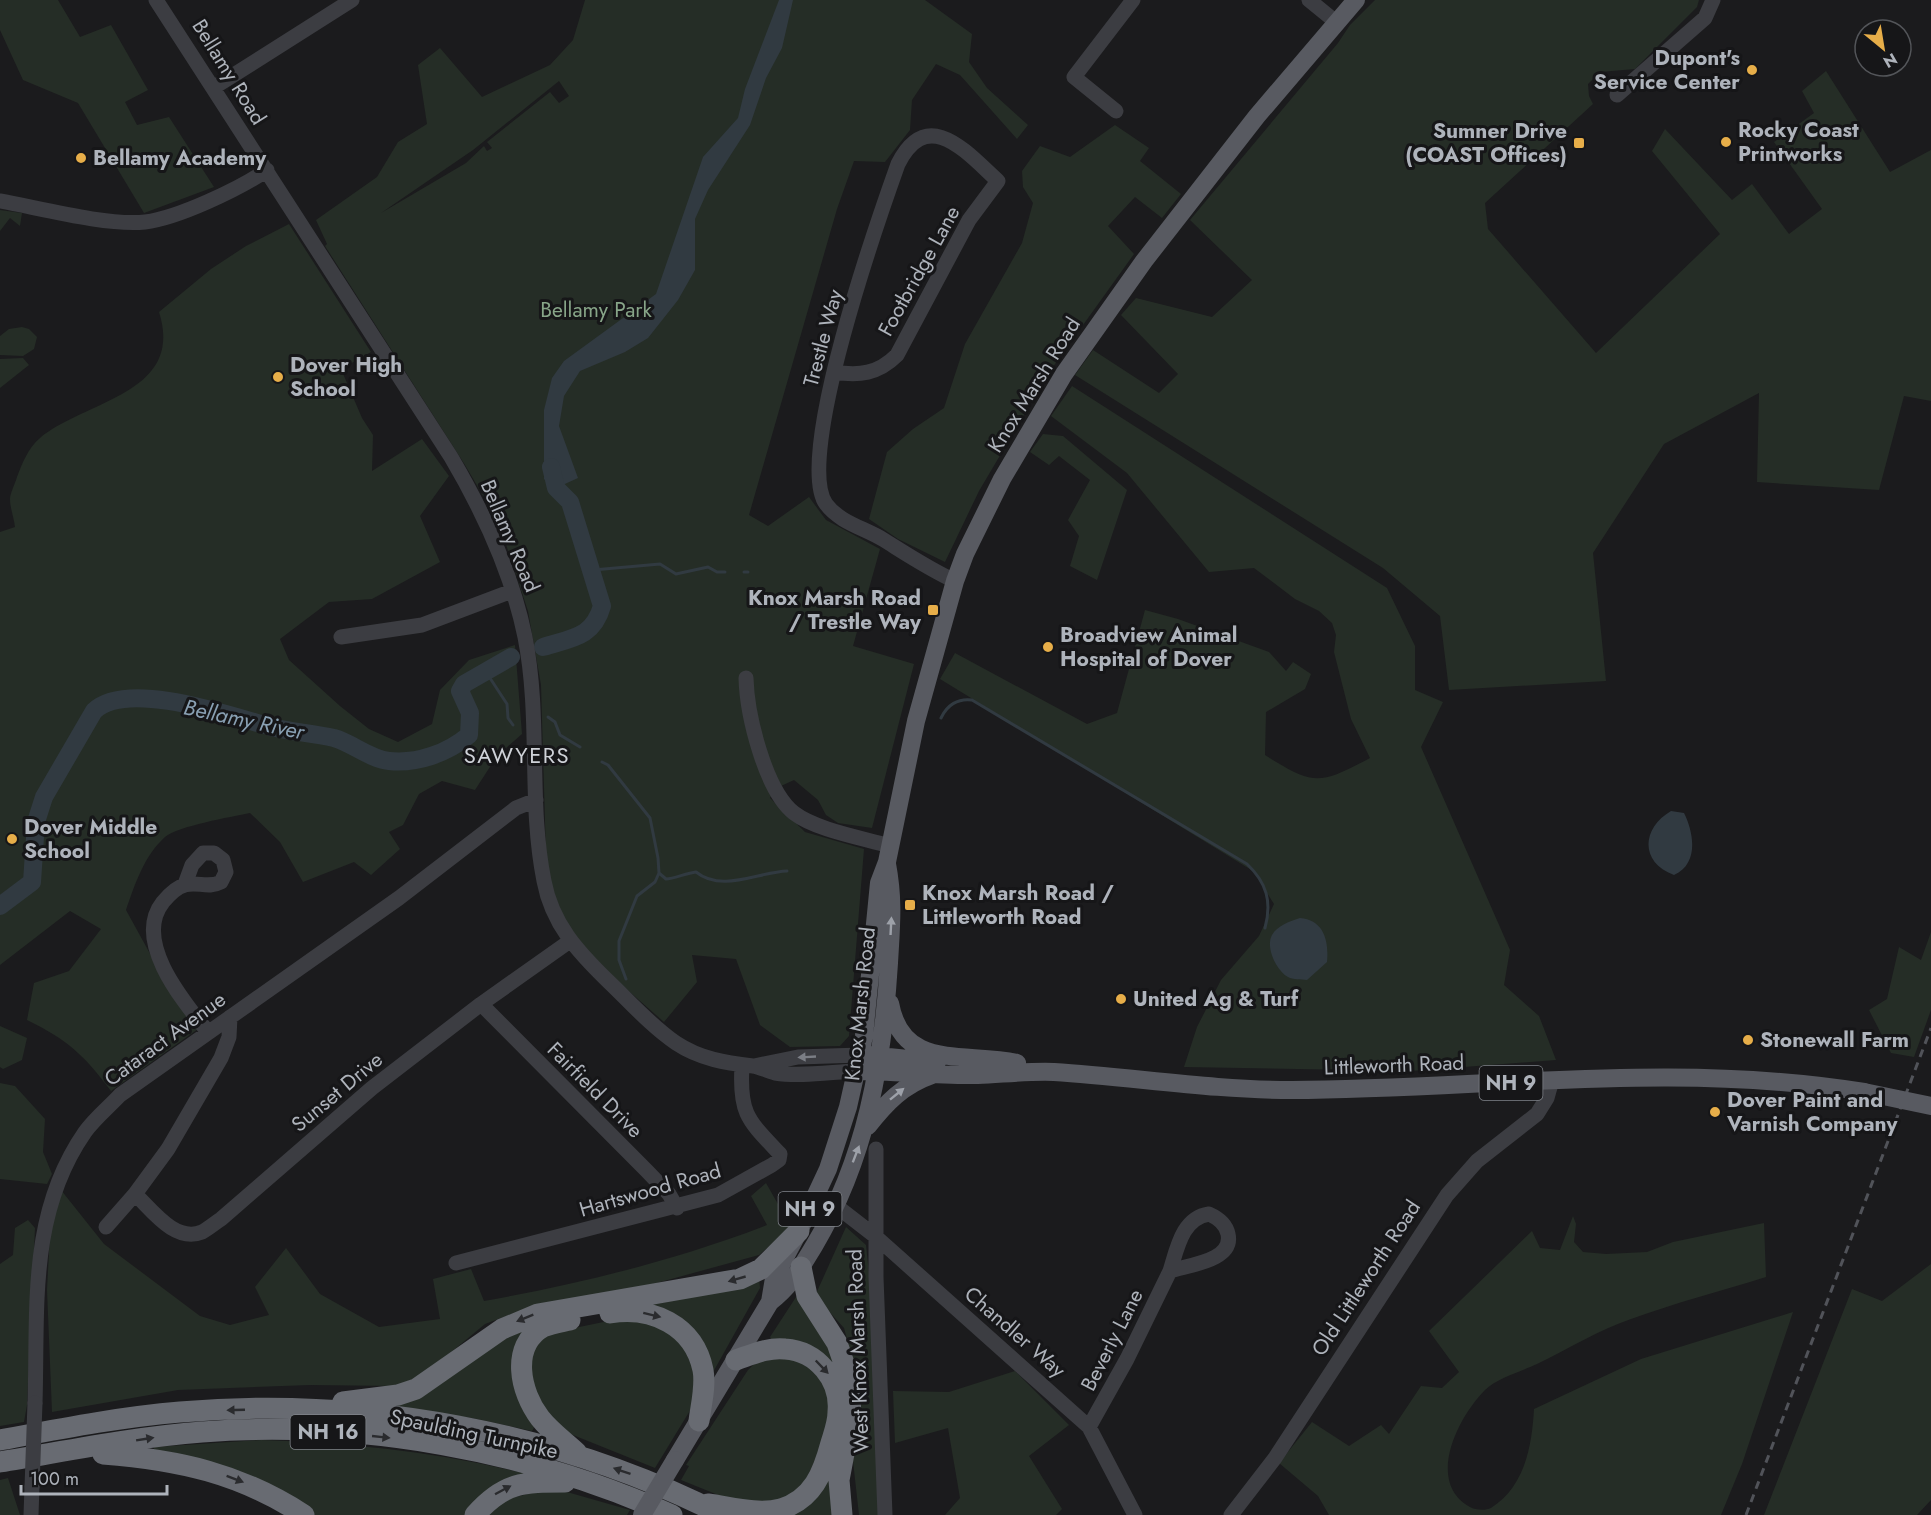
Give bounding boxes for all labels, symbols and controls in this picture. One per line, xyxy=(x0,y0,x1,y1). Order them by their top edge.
street label: Bellamy Road xyxy=(185,13,273,131)
north arrow xyxy=(1853,18,1913,78)
place label: Dupont's Service Center xyxy=(1594,43,1740,97)
text: N xyxy=(1879,47,1902,74)
marker: Dupont's Service Center xyxy=(1745,63,1759,77)
place label: Rocky Coast Printworks xyxy=(1738,115,1859,169)
place label: Sumner Drive (COAST Offices) xyxy=(1405,116,1567,170)
marker: Rocky Coast Printworks xyxy=(1719,135,1733,149)
marker: Sumner Drive (COAST Offices) xyxy=(1572,136,1586,150)
place label: Bellamy Academy xyxy=(93,143,267,173)
marker: Bellamy Academy xyxy=(74,151,88,165)
street label: Footbridge Lane xyxy=(871,200,967,342)
street label: Trestle Way xyxy=(796,285,851,390)
park label: Bellamy Park xyxy=(540,295,653,325)
street label: Knox Marsh Road xyxy=(980,312,1088,458)
place label: Dover High School xyxy=(290,350,402,404)
marker: Dover High School xyxy=(271,370,285,384)
street label: Bellamy Road xyxy=(473,475,547,597)
place label: Knox Marsh Road / Trestle Way xyxy=(748,583,922,637)
marker: Knox Marsh Road / Trestle Way xyxy=(926,603,940,617)
place label: Broadview Animal Hospital of Dover xyxy=(1060,620,1237,674)
marker: Broadview Animal Hospital of Dover xyxy=(1041,640,1055,654)
water label: Bellamy River xyxy=(181,691,309,748)
district label: SAWYERS xyxy=(464,739,570,771)
place label: Dover Middle School xyxy=(24,812,157,866)
marker: Dover Middle School xyxy=(5,832,19,846)
place label: Knox Marsh Road / Littleworth Road xyxy=(922,878,1114,932)
marker: Knox Marsh Road / Littleworth Road xyxy=(903,898,917,912)
one-way arrow xyxy=(886,917,896,936)
street label: Knox Marsh Road xyxy=(837,926,883,1082)
place label: United Ag & Turf xyxy=(1133,984,1299,1014)
street label: Cataract Avenue xyxy=(98,985,232,1093)
marker: United Ag & Turf xyxy=(1114,992,1128,1006)
place label: Stonewall Farm xyxy=(1760,1025,1909,1055)
marker: Stonewall Farm xyxy=(1741,1033,1755,1047)
street label: Fairfield Drive xyxy=(540,1035,650,1145)
street label: Sunset Drive xyxy=(285,1045,389,1139)
street label: Littleworth Road xyxy=(1323,1048,1465,1082)
one-way arrow xyxy=(797,1052,816,1061)
road number: NH 9 xyxy=(1480,1066,1543,1100)
place label: Dover Paint and Varnish Company xyxy=(1726,1085,1899,1139)
one-way arrow xyxy=(889,1089,904,1101)
marker: Dover Paint and Varnish Company xyxy=(1708,1105,1722,1119)
one-way arrow xyxy=(852,1145,862,1163)
street label: Hartswood Road xyxy=(576,1155,724,1225)
road number: NH 9 xyxy=(778,1192,842,1226)
street label: Old Littleworth Road xyxy=(1304,1194,1428,1362)
street label: West Knox Marsh Road xyxy=(839,1248,877,1454)
one-way arrow xyxy=(728,1274,746,1284)
street label: Chandler Way xyxy=(958,1279,1073,1385)
street label: Beverly Lane xyxy=(1073,1284,1151,1396)
one-way arrow xyxy=(643,1310,662,1320)
one-way arrow xyxy=(516,1314,534,1324)
one-way arrow xyxy=(815,1360,829,1375)
street label: Spaulding Turnpike xyxy=(387,1402,561,1466)
one-way arrow xyxy=(227,1405,246,1414)
road number: NH 16 xyxy=(290,1415,366,1449)
one-way arrow xyxy=(372,1432,391,1442)
one-way arrow xyxy=(135,1434,154,1443)
scale bar xyxy=(21,1458,166,1496)
text: 100 m xyxy=(30,1466,79,1492)
one-way arrow xyxy=(613,1466,631,1476)
one-way arrow xyxy=(226,1475,244,1484)
one-way arrow xyxy=(494,1486,512,1496)

